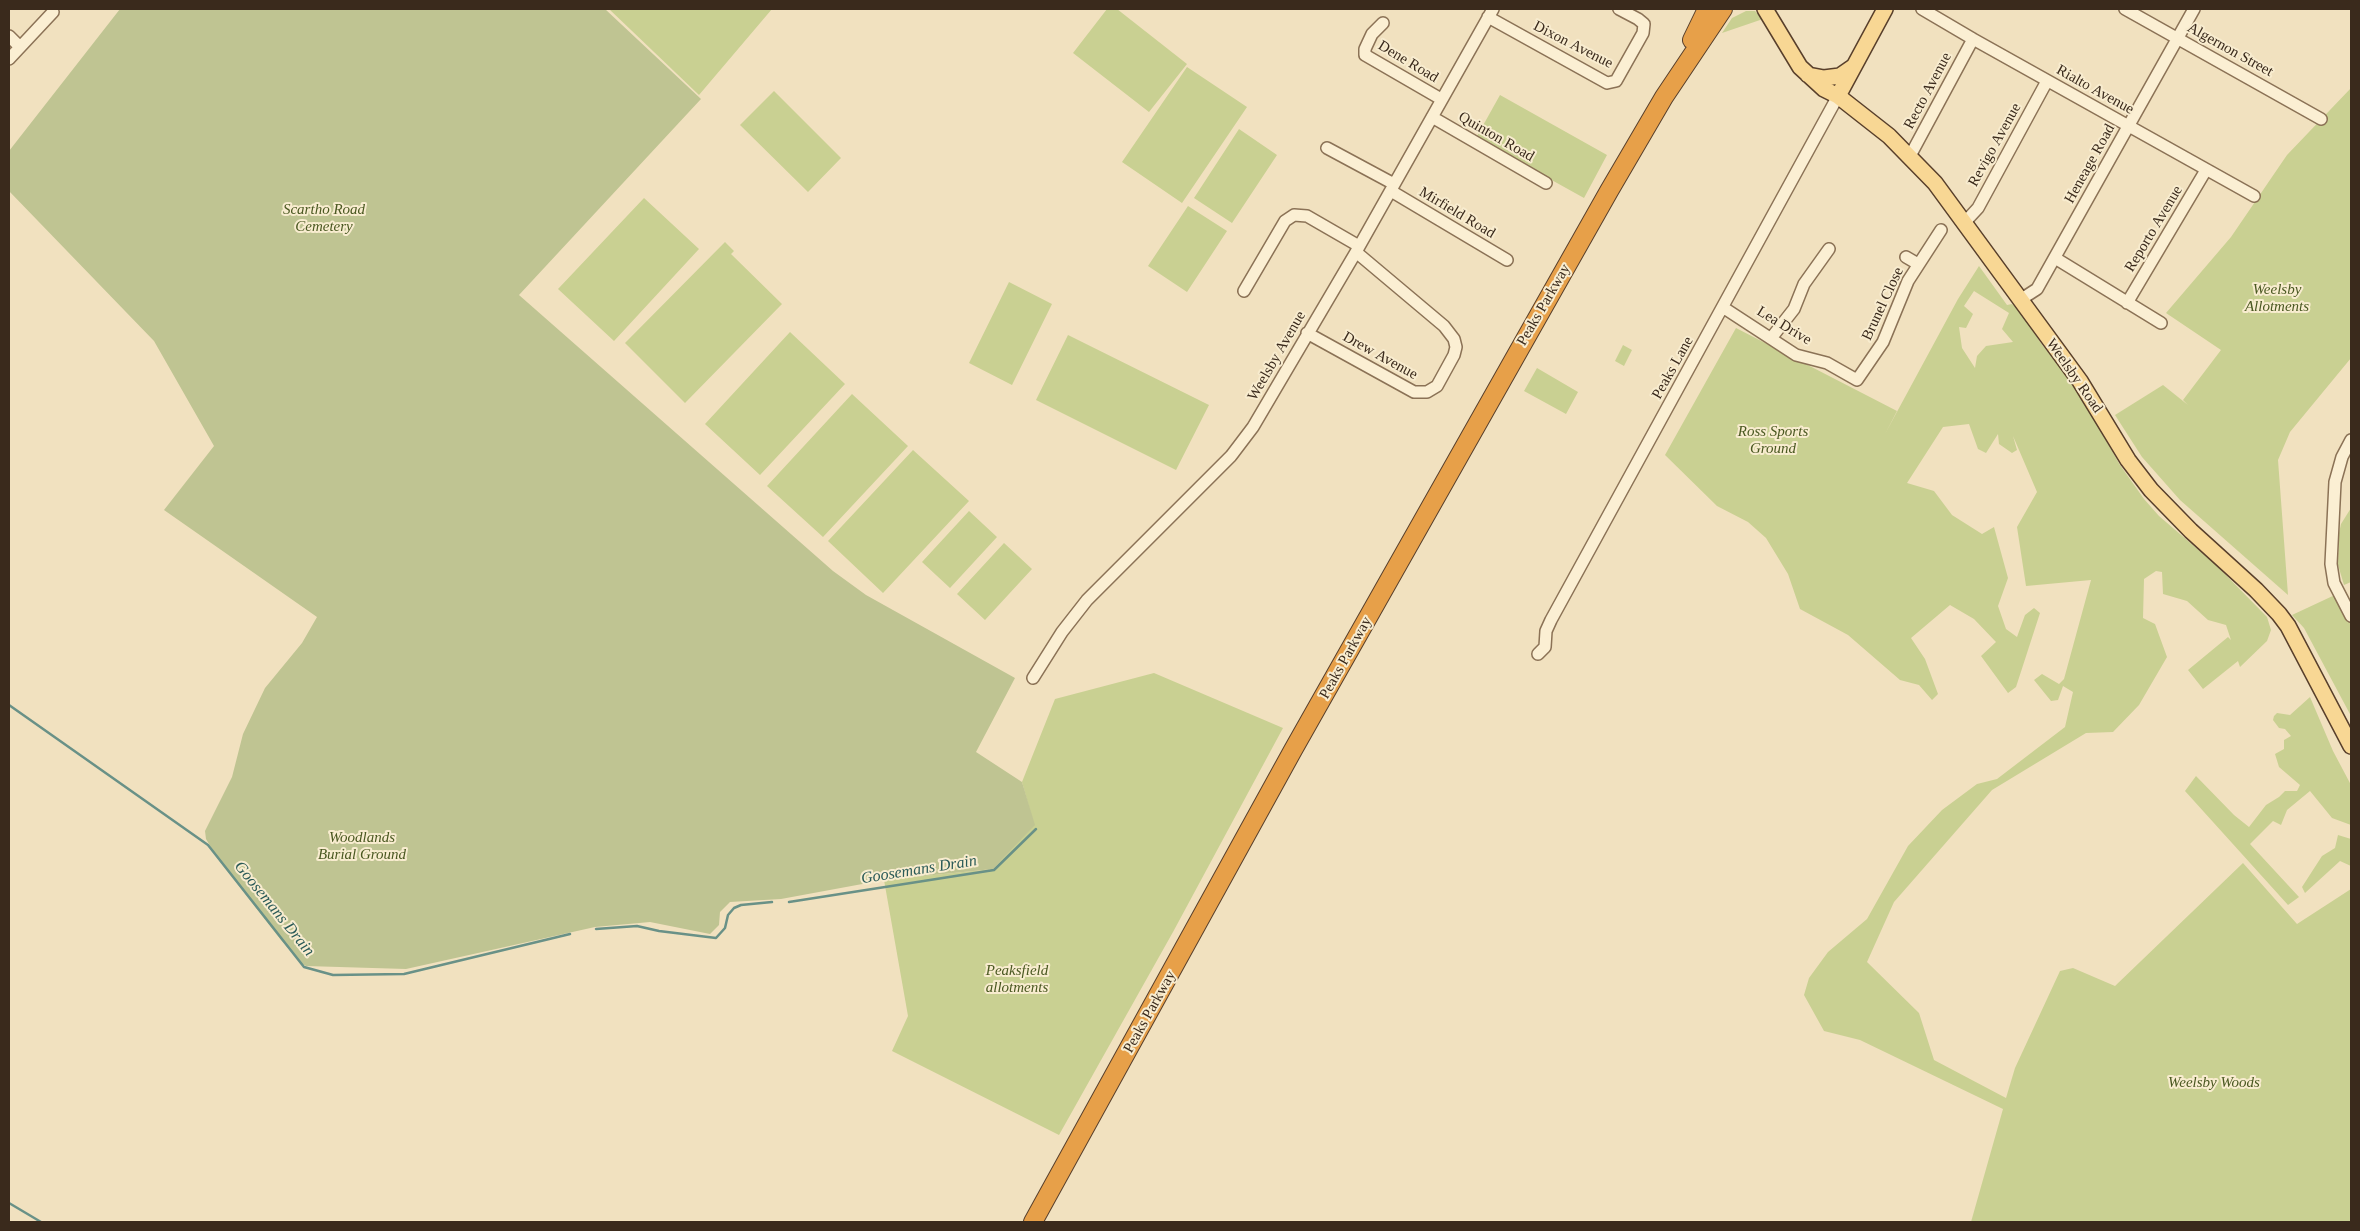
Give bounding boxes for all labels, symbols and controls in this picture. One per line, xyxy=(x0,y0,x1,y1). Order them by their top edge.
street label: Dixon Avenue xyxy=(1530,17,1616,73)
street label: Algernon Street xyxy=(2184,19,2276,81)
street label: Dene Road xyxy=(1375,37,1441,87)
street label: Recto Avenue xyxy=(1900,50,1956,132)
street label: Rialto Avenue xyxy=(2053,61,2137,119)
street label: Revigo Avenue xyxy=(1965,100,2025,190)
street label: Quinton Road xyxy=(1455,108,1537,166)
street label: Heneage Road xyxy=(2061,121,2119,207)
street label: Mirfield Road xyxy=(1416,183,1498,243)
street label: Reporto Avenue xyxy=(2121,183,2187,275)
park label: Scartho Road Cemetery xyxy=(283,201,365,236)
street label: Peaks Parkway xyxy=(1513,261,1575,349)
street label: Brunel Close xyxy=(1858,265,1908,343)
park label: Weelsby Allotments xyxy=(2245,281,2309,316)
street label: Lea Drive xyxy=(1753,303,1815,349)
street label: Weelsby Avenue xyxy=(1244,308,1310,404)
street label: Drew Avenue xyxy=(1340,328,1420,384)
street label: Peaks Lane xyxy=(1648,334,1698,402)
street label: Weelsby Road xyxy=(2042,335,2106,417)
park label: Ross Sports Ground xyxy=(1738,423,1808,458)
street label: Peaks Parkway xyxy=(1316,614,1376,702)
park label: Woodlands Burial Ground xyxy=(318,829,406,864)
water label: Goosemans Drain xyxy=(860,851,978,889)
water label: Goosemans Drain xyxy=(230,858,318,960)
park label: Peaksfield allotments xyxy=(986,962,1048,997)
street label: Peaks Parkway xyxy=(1120,968,1180,1056)
park label: Weelsby Woods xyxy=(2168,1074,2260,1092)

